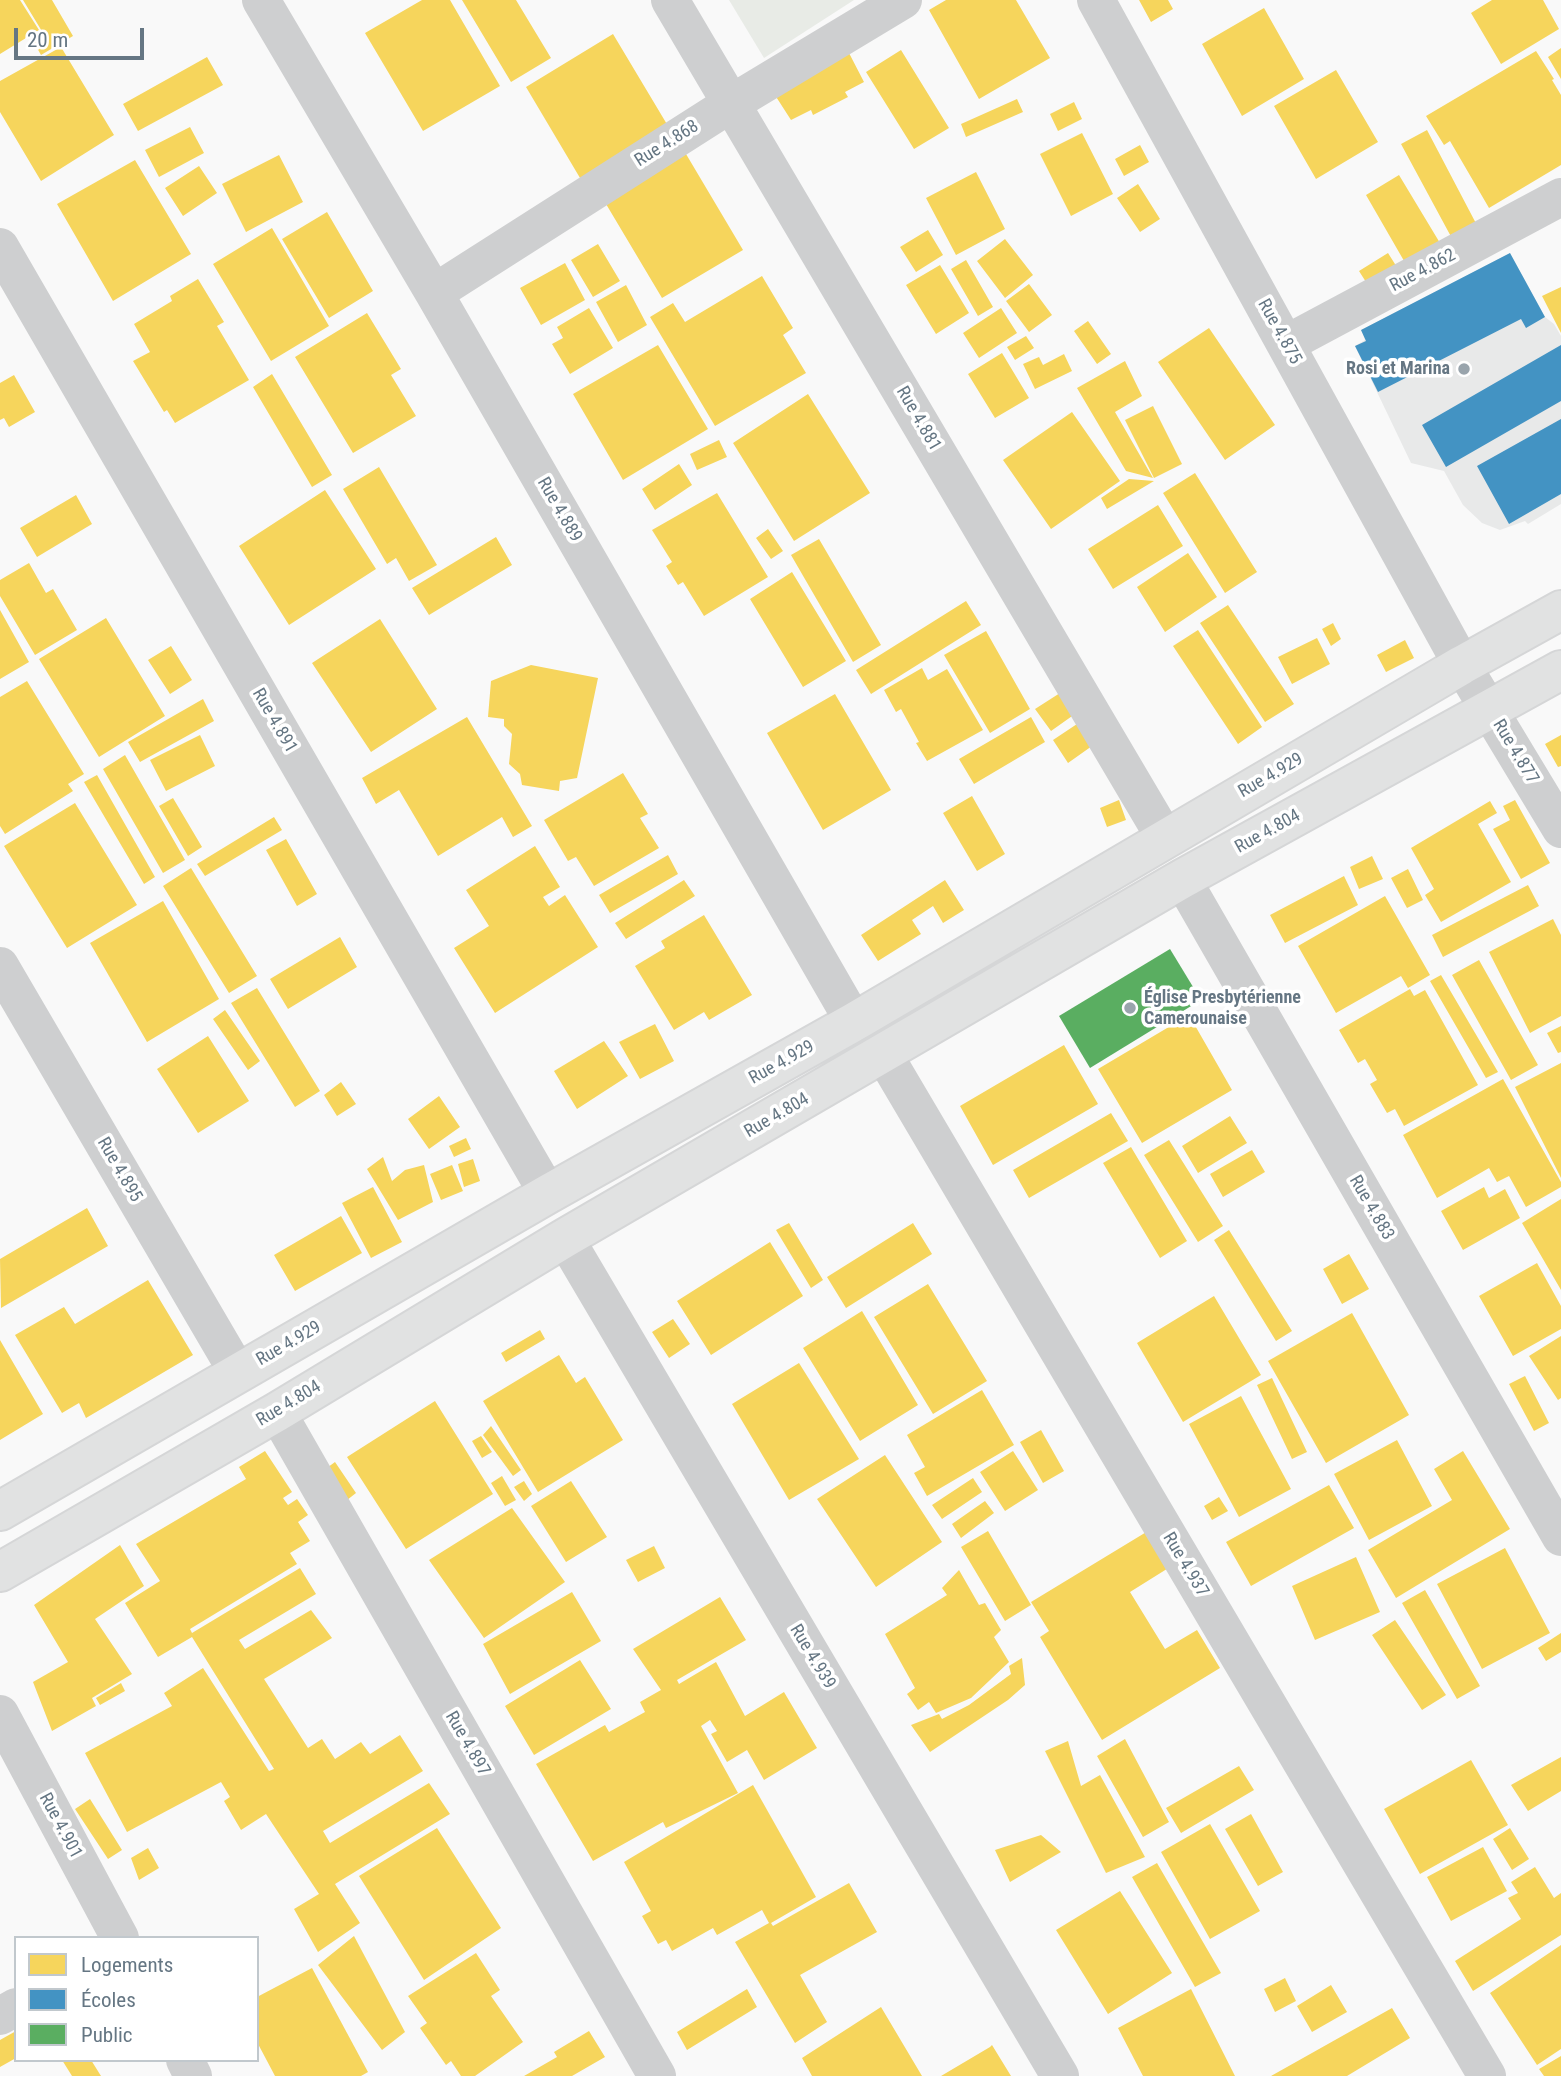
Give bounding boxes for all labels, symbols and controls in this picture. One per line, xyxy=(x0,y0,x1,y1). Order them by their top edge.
scale bar xyxy=(18,14,147,58)
text: 20 m xyxy=(27,28,68,52)
street label: Rue 4.868 xyxy=(631,116,703,172)
street label: Rue 4.862 xyxy=(1387,245,1459,297)
street label: Rue 4.875 xyxy=(1252,296,1306,368)
place label: Rosi et Marina xyxy=(1346,358,1450,380)
marker: Rosi et Marina xyxy=(1456,361,1472,377)
street label: Rue 4.881 xyxy=(891,383,945,455)
street label: Rue 4.889 xyxy=(532,474,586,546)
street label: Rue 4.891 xyxy=(247,685,301,757)
street label: Rue 4.877 xyxy=(1487,716,1543,788)
street label: Rue 4.929 xyxy=(1235,749,1307,803)
street label: Rue 4.804 xyxy=(1232,805,1304,859)
place label: Église Presbytérienne Camerounaise xyxy=(1144,987,1301,1030)
marker: Église Presbytérienne Camerounaise xyxy=(1122,1000,1138,1016)
street label: Rue 4.929 xyxy=(746,1036,818,1090)
street label: Rue 4.804 xyxy=(741,1089,813,1143)
street label: Rue 4.895 xyxy=(92,1134,146,1206)
street label: Rue 4.883 xyxy=(1344,1172,1398,1244)
street label: Rue 4.929 xyxy=(253,1317,325,1371)
street label: Rue 4.804 xyxy=(253,1376,325,1432)
street label: Rue 4.937 xyxy=(1157,1529,1213,1601)
street label: Rue 4.939 xyxy=(784,1621,840,1693)
street label: Rue 4.897 xyxy=(440,1708,494,1780)
street label: Rue 4.901 xyxy=(34,1790,86,1862)
legend xyxy=(14,1936,259,2062)
text: Logements xyxy=(81,1953,173,1977)
text: Écoles xyxy=(81,1988,136,2012)
text: Public xyxy=(81,2023,133,2047)

